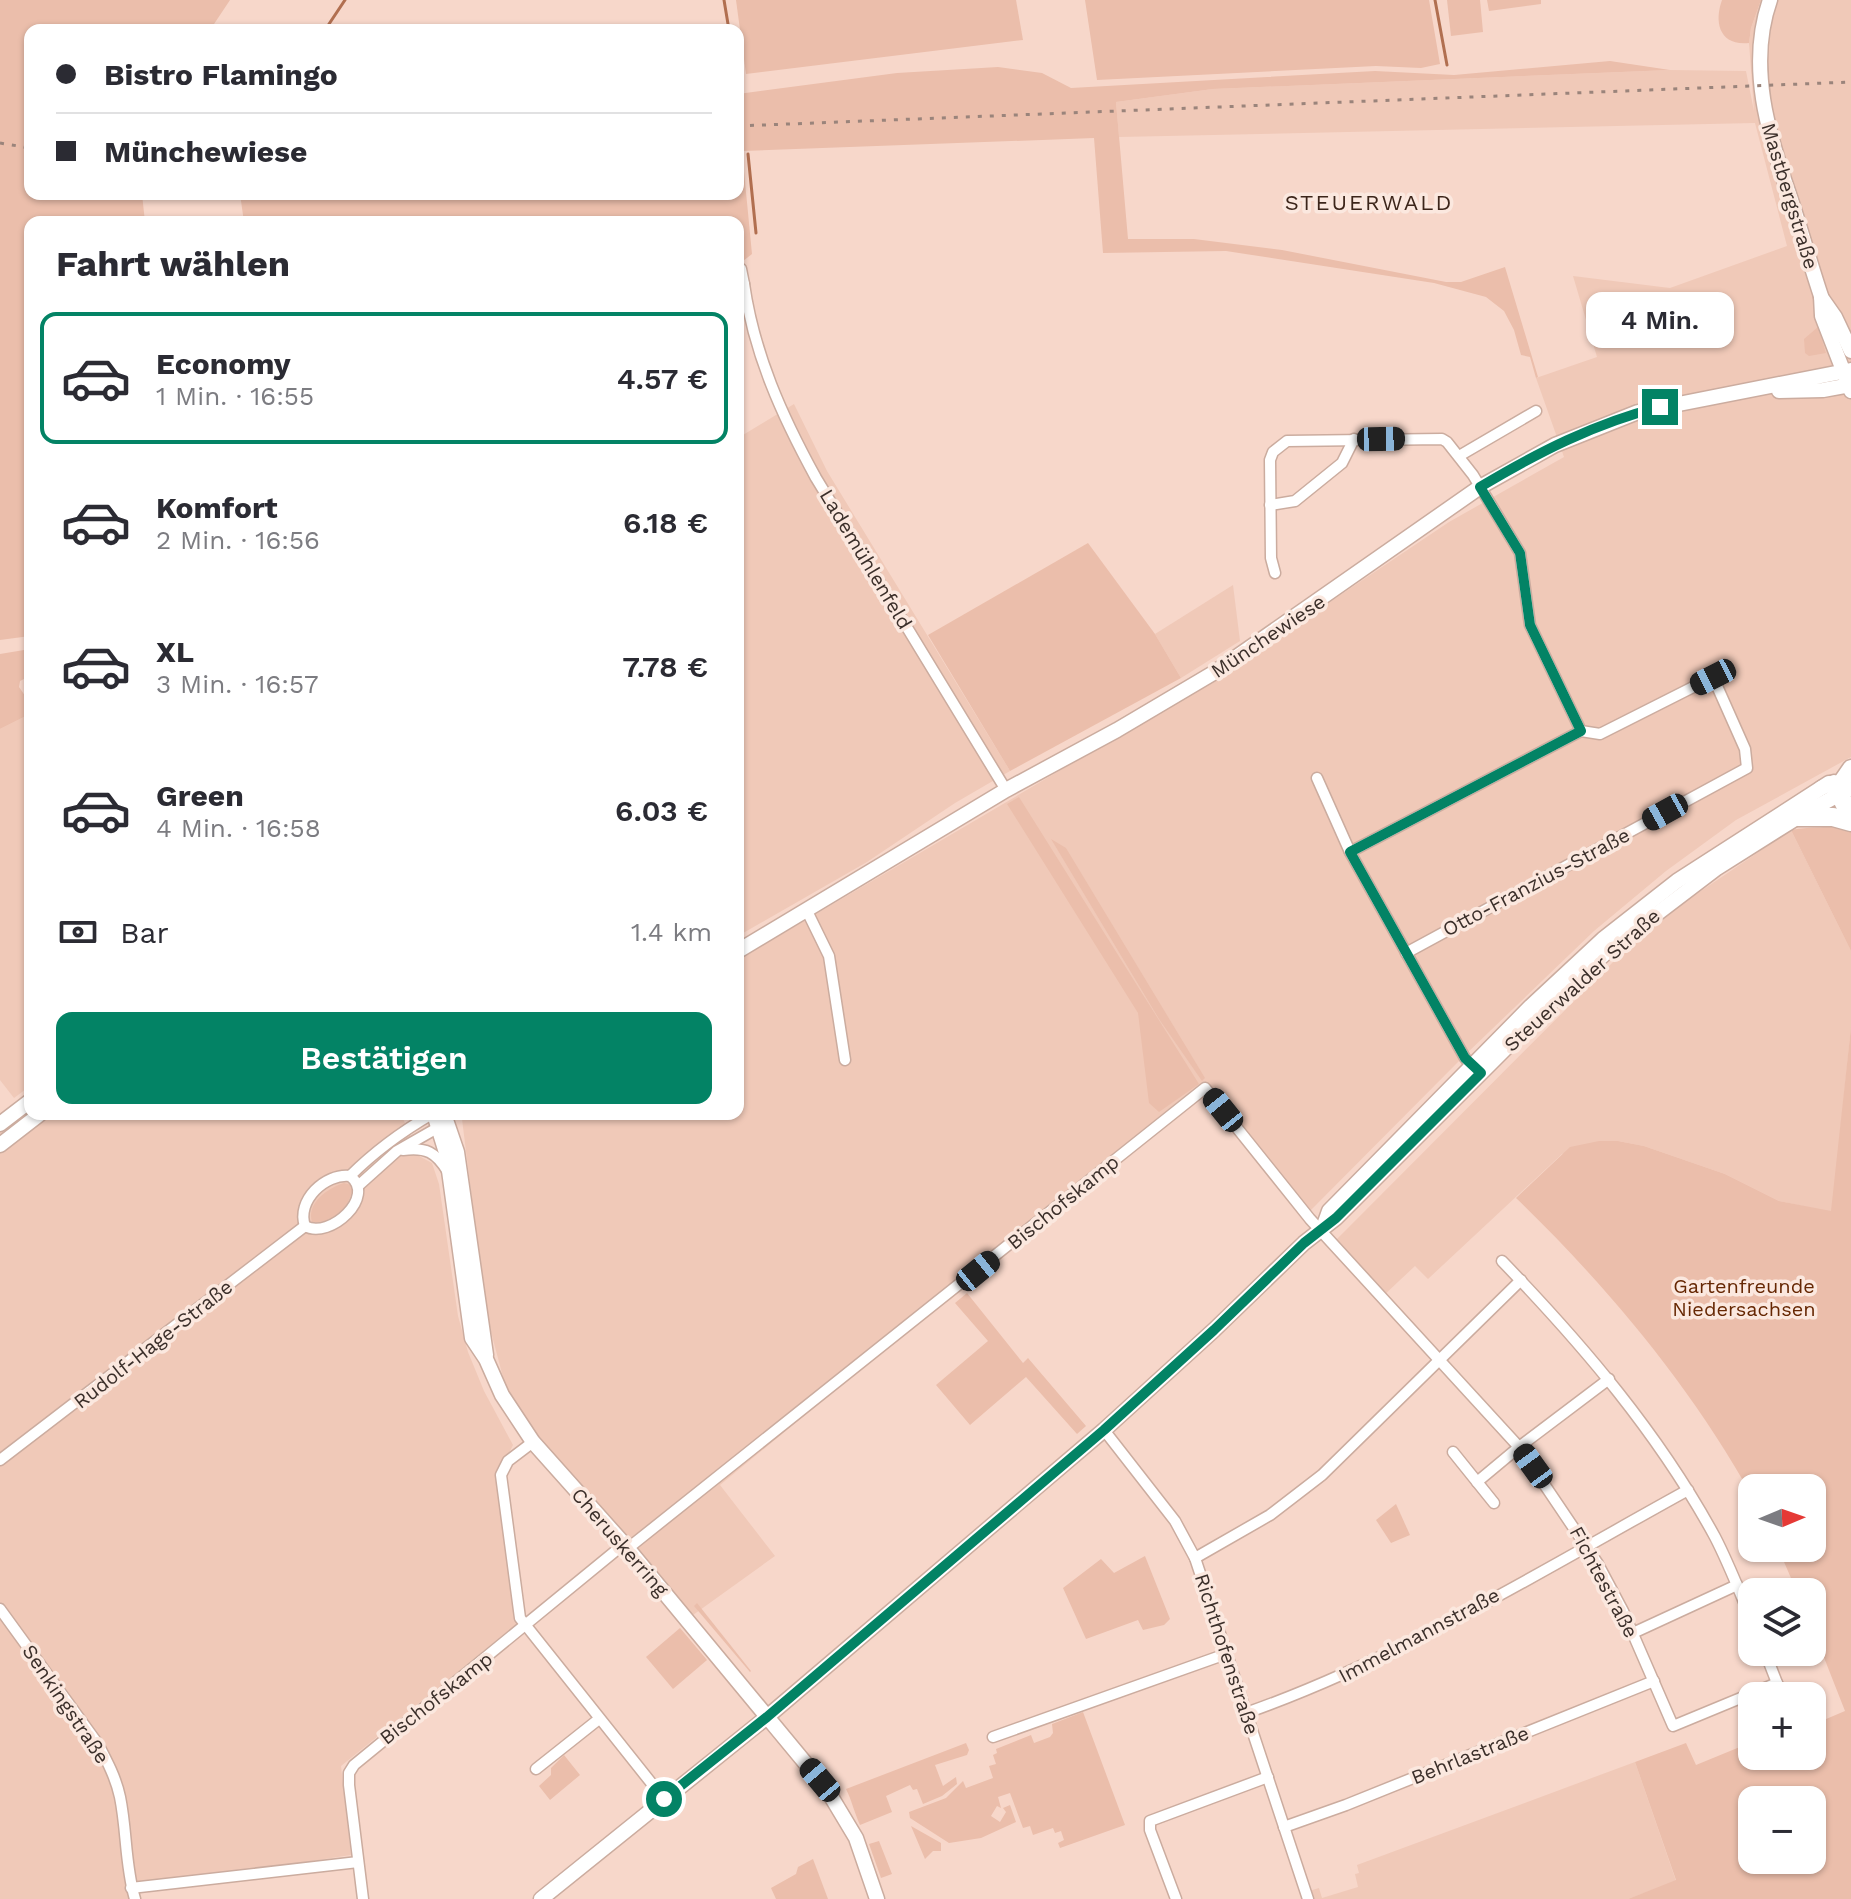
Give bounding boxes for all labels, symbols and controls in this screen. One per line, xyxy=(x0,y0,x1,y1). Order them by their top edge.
text: Bistro Flamingo xyxy=(104,57,338,92)
street label: Mastbergstraße xyxy=(1756,120,1824,272)
text: Münchewiese xyxy=(104,134,307,169)
district label: STEUERWALD xyxy=(1285,190,1453,215)
text: Fahrt wählen xyxy=(56,243,290,285)
callout: 4 Min. xyxy=(1586,291,1734,347)
text: 4 Min. xyxy=(1621,305,1699,335)
icon: car xyxy=(60,342,132,414)
text: Economy xyxy=(156,346,291,381)
text: 4.57 € xyxy=(617,361,708,396)
text: 1 Min. · 16:55 xyxy=(156,381,314,411)
route end xyxy=(1642,389,1678,425)
car xyxy=(1357,427,1405,451)
street label: Lademühlenfeld xyxy=(815,485,917,633)
icon: car xyxy=(60,486,132,558)
text: Komfort xyxy=(156,490,278,525)
text: 6.18 € xyxy=(623,505,708,540)
text: 2 Min. · 16:56 xyxy=(156,525,320,555)
street label: Münchewiese xyxy=(1206,589,1330,683)
icon: car xyxy=(60,630,132,702)
text: XL xyxy=(156,634,194,669)
text: 7.78 € xyxy=(622,649,708,684)
car xyxy=(1686,655,1740,699)
text: 3 Min. · 16:57 xyxy=(156,669,319,699)
icon: car xyxy=(60,774,132,846)
text: Green xyxy=(156,778,244,813)
car xyxy=(1638,790,1692,834)
text: 6.03 € xyxy=(615,793,708,828)
text: 4 Min. · 16:58 xyxy=(156,813,321,843)
street label: Otto-Franzius-Straße xyxy=(1438,822,1634,942)
street label: Steuerwalder Straße xyxy=(1499,904,1665,1056)
icon: cash xyxy=(56,910,100,954)
text: Bar xyxy=(120,915,169,950)
text: 1.4 km xyxy=(631,917,712,947)
button: Bestätigen xyxy=(56,1012,712,1104)
car xyxy=(1199,1084,1247,1136)
street label: Bischofskamp xyxy=(1002,1150,1124,1254)
car xyxy=(952,1247,1004,1295)
park label: Gartenfreunde Niedersachsen xyxy=(1672,1274,1816,1321)
street label: Rudolf-Hage-Straße xyxy=(69,1275,237,1413)
car xyxy=(1509,1440,1557,1492)
north arrow xyxy=(1738,1474,1826,1562)
map controls xyxy=(1738,1474,1826,1874)
street label: Cheruskerring xyxy=(566,1483,674,1601)
street label: Fichtestraße xyxy=(1565,1522,1643,1642)
street label: Richthofenstraße xyxy=(1190,1570,1264,1738)
button: layers xyxy=(1738,1578,1826,1666)
street label: Immelmannstraße xyxy=(1334,1582,1504,1688)
street label: Senkingstraße xyxy=(17,1640,115,1768)
street label: Bischofskamp xyxy=(375,1646,497,1750)
button: + xyxy=(1738,1682,1826,1770)
street label: Behrlastraße xyxy=(1408,1721,1532,1789)
car xyxy=(795,1754,845,1806)
route start xyxy=(646,1781,682,1817)
button: − xyxy=(1738,1786,1826,1874)

